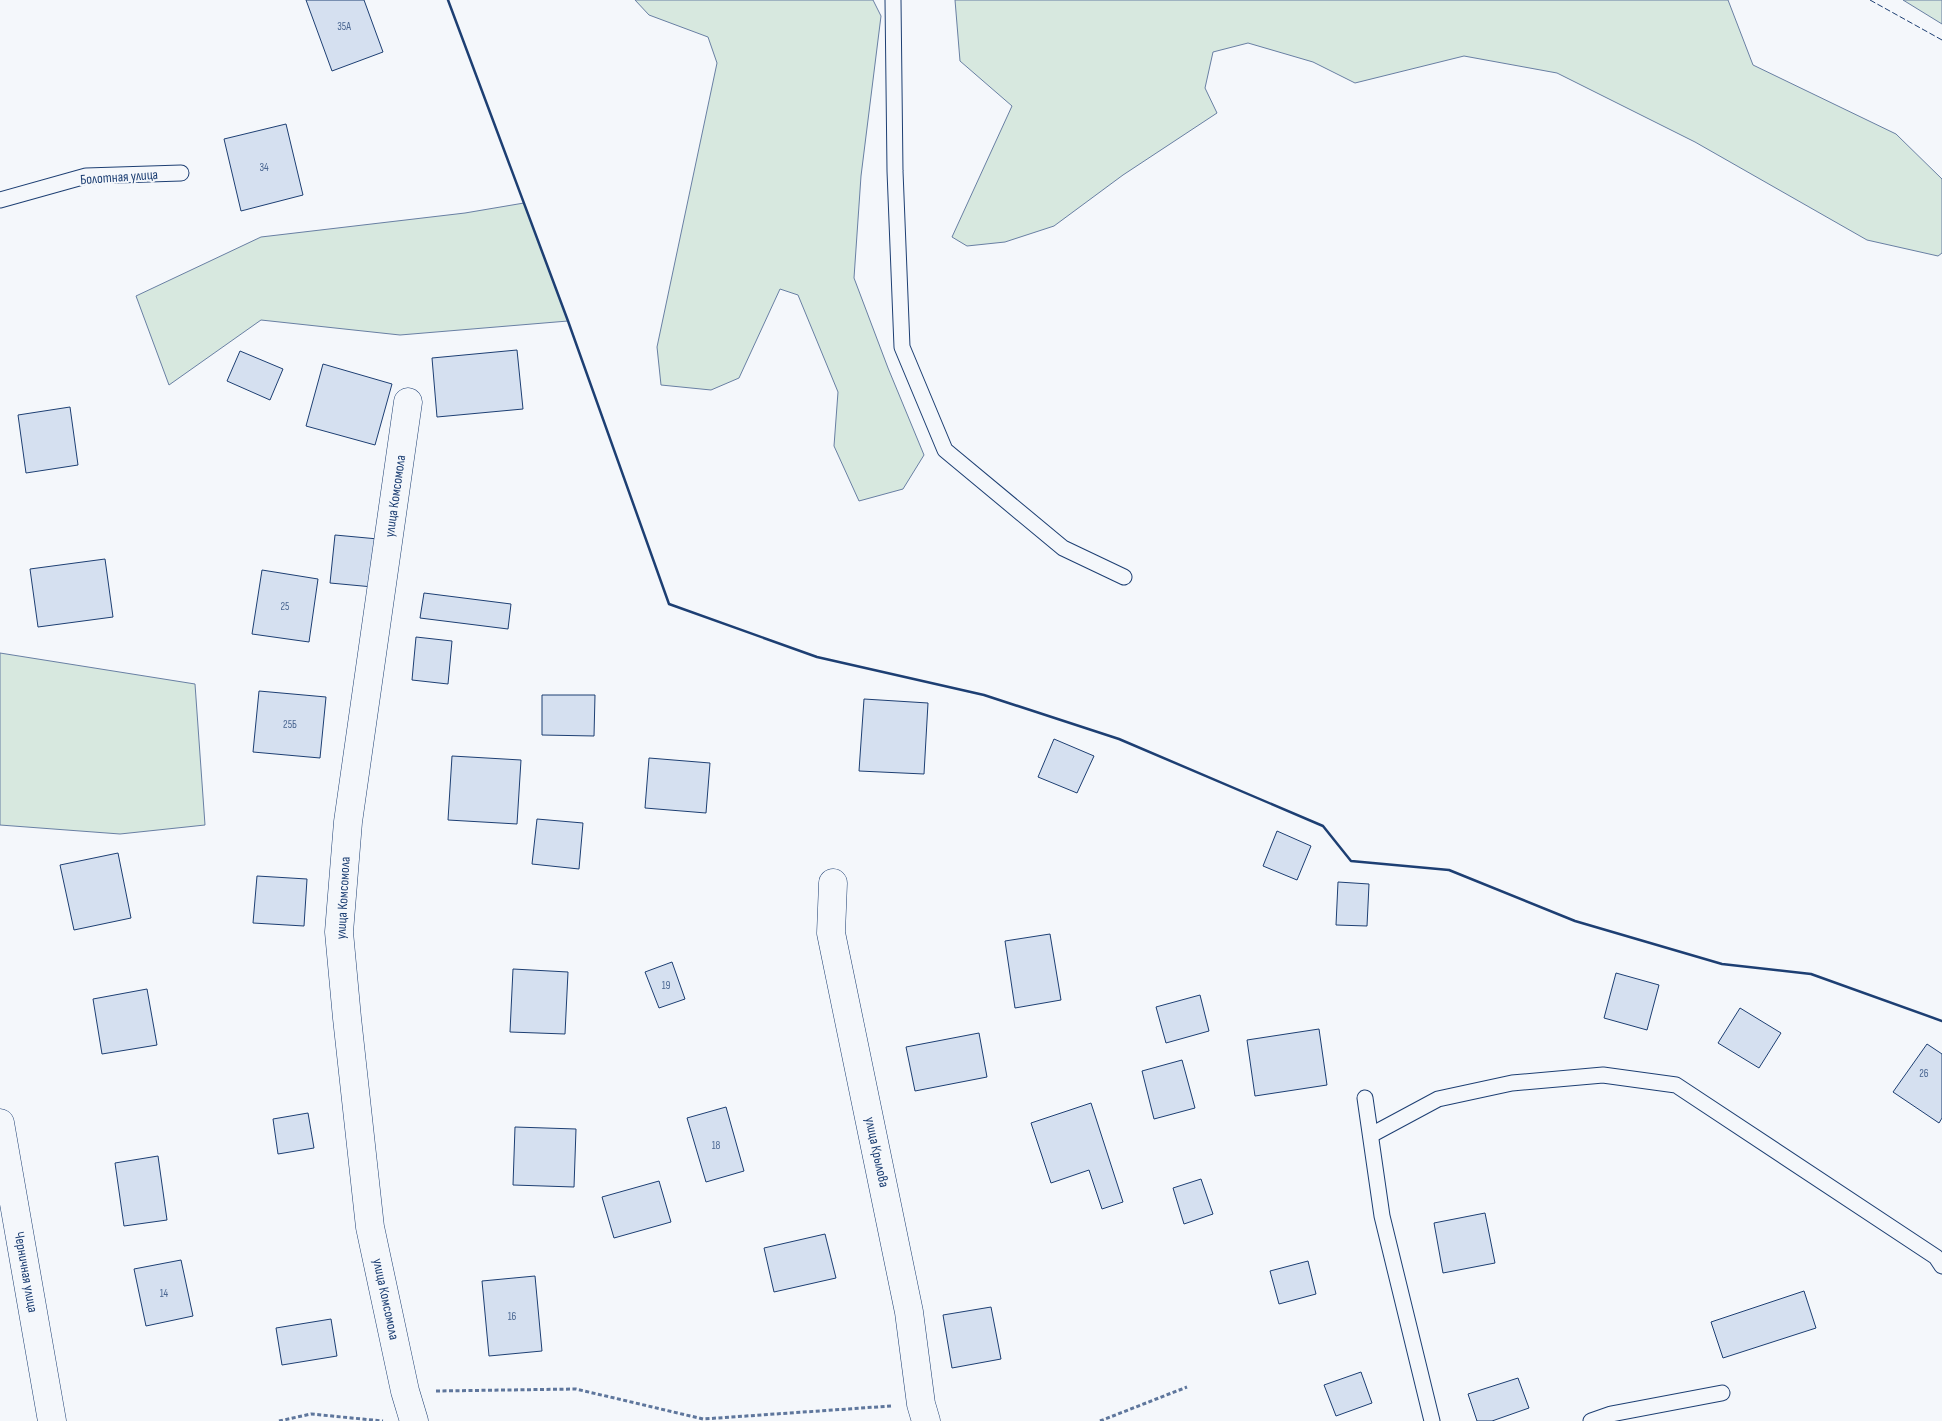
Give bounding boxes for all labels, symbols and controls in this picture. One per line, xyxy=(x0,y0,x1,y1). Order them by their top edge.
house number: 35А xyxy=(337,20,351,33)
house number: 34 xyxy=(259,161,269,174)
street label: Болотная улица xyxy=(80,166,158,188)
street label: улица Комсомола xyxy=(381,454,409,538)
house number: 25 xyxy=(281,600,289,613)
house number: 25Б xyxy=(283,718,297,731)
street label: улица Комсомола xyxy=(332,856,354,940)
house number: 19 xyxy=(662,979,670,992)
house number: 26 xyxy=(1919,1067,1929,1080)
street label: улица Крылова xyxy=(861,1115,893,1189)
house number: 18 xyxy=(712,1139,721,1152)
street label: Черничная улица xyxy=(11,1230,41,1314)
street label: улица Комсомола xyxy=(369,1257,403,1341)
house number: 14 xyxy=(160,1287,169,1300)
house number: 16 xyxy=(508,1310,517,1323)

